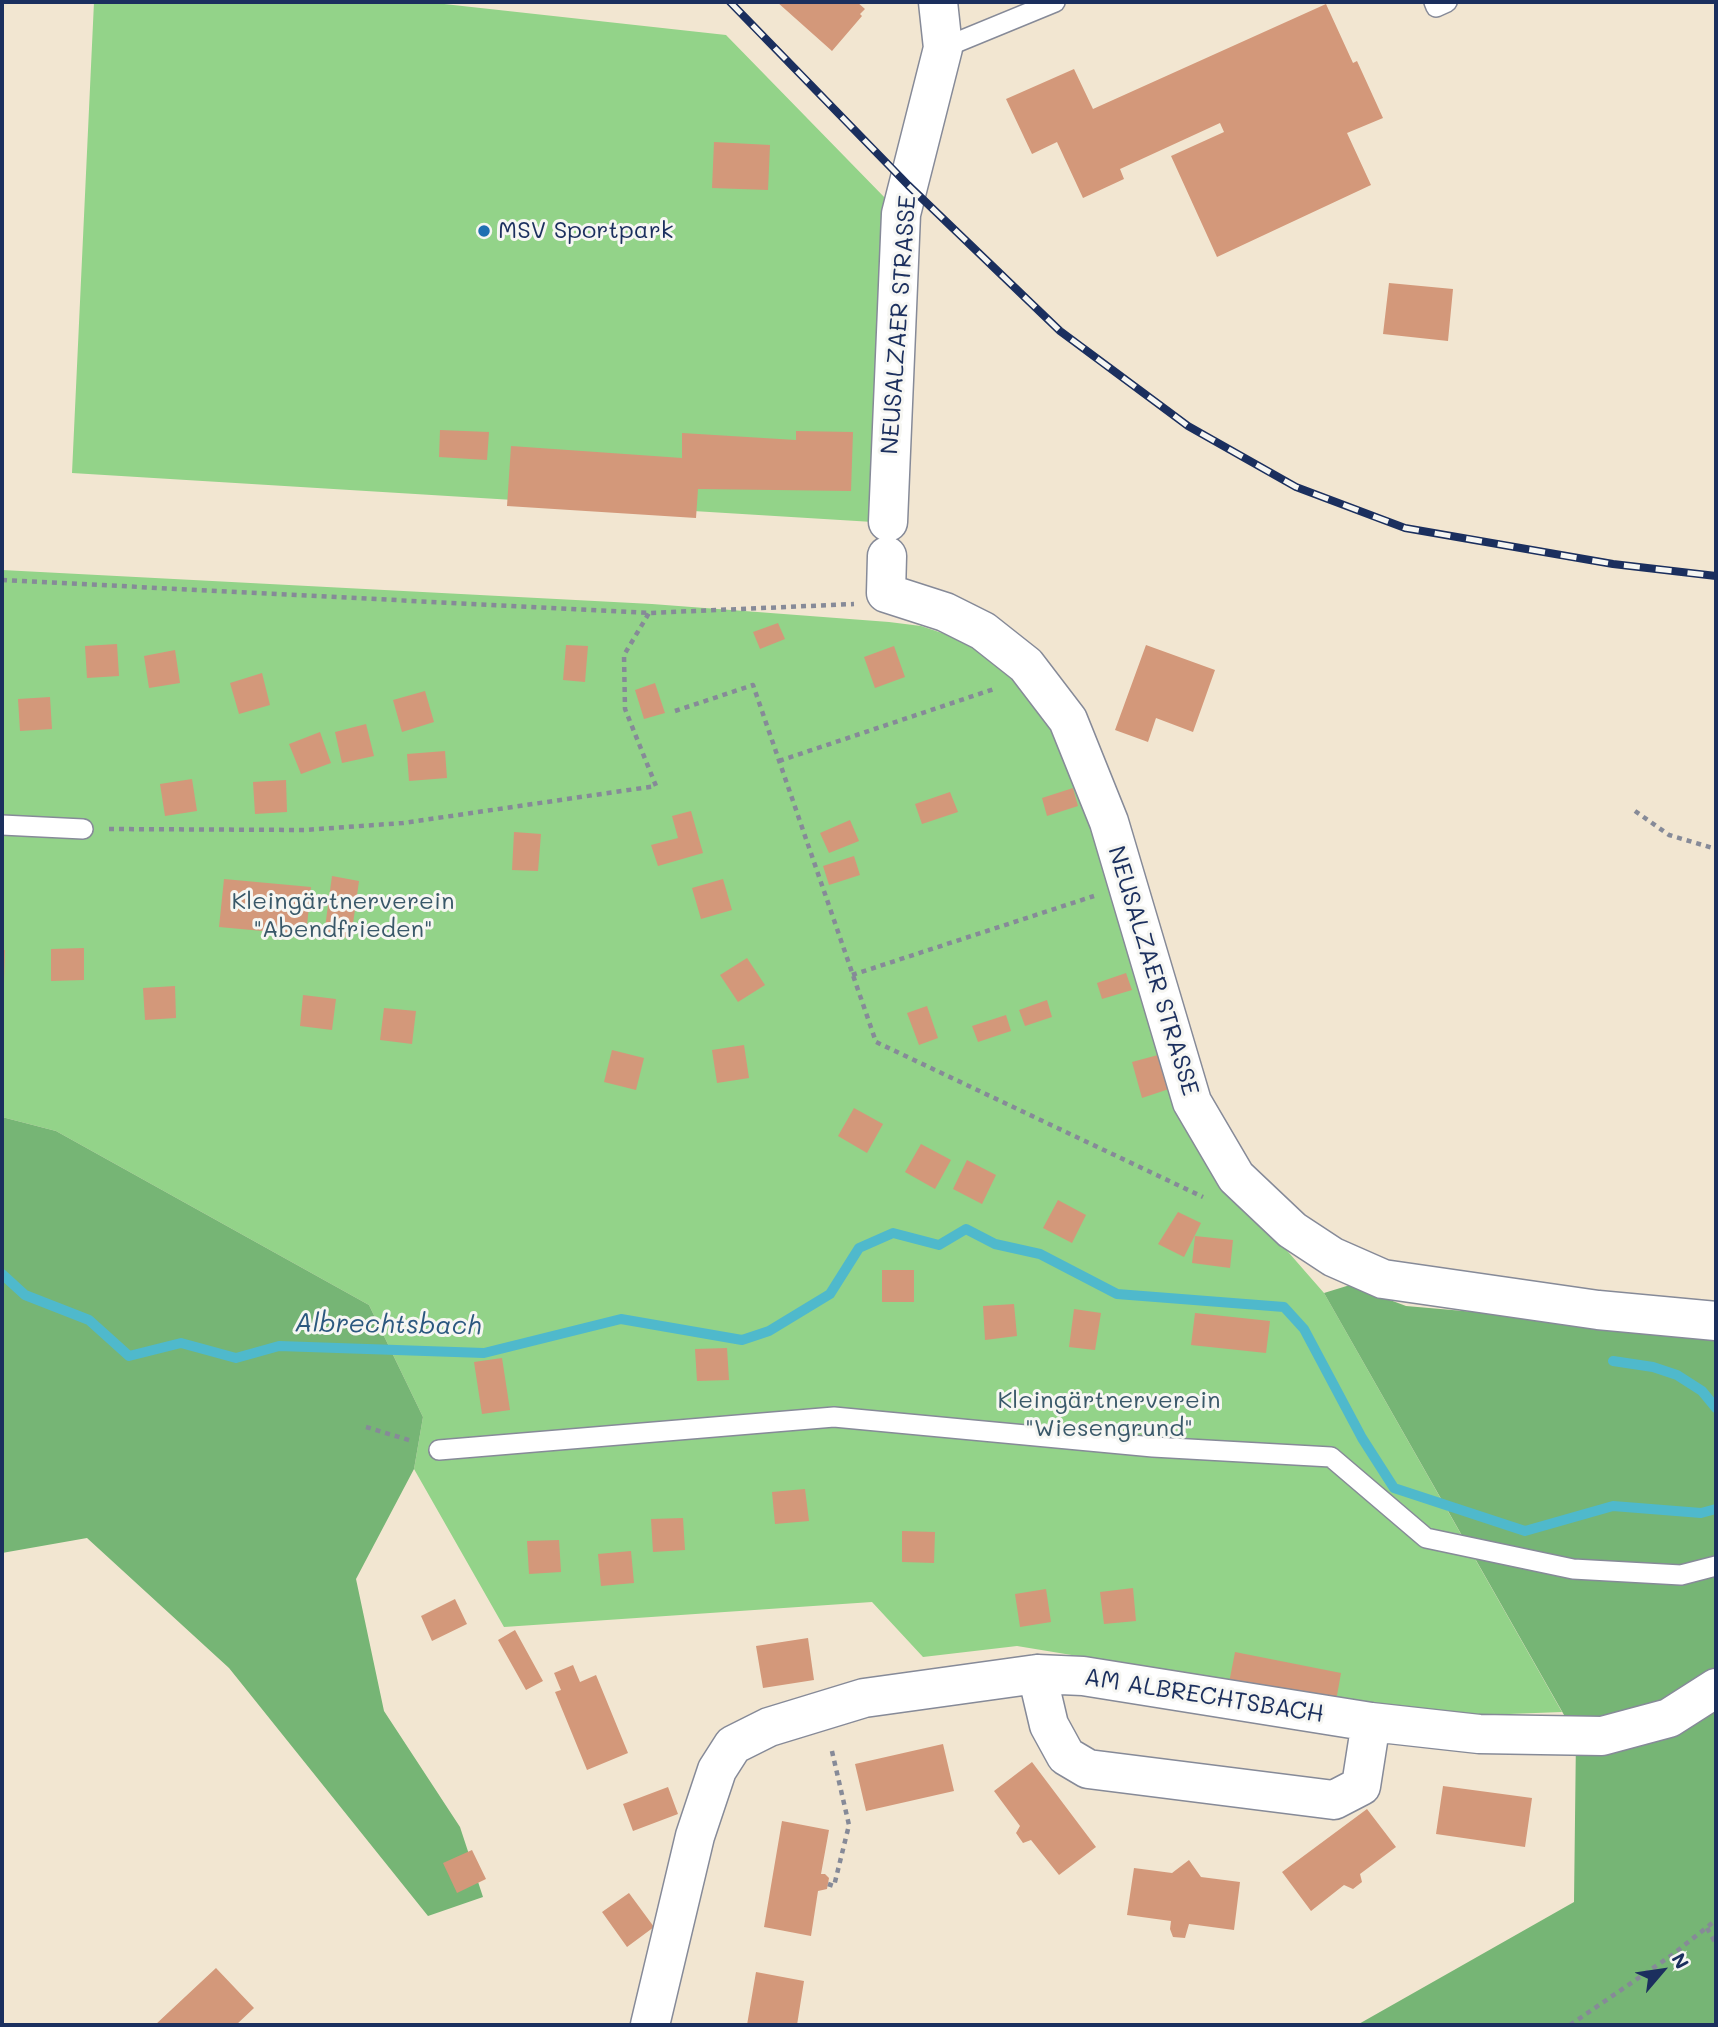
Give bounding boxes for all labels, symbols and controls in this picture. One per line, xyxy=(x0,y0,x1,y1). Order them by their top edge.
street label: NEUSALZAER STRASSE xyxy=(876,195,922,455)
place label: MSV Sportpark xyxy=(498,217,673,245)
marker: MSV Sportpark xyxy=(476,223,492,239)
street label: NEUSALZAER STRASSE xyxy=(1101,843,1205,1099)
park label: Kleingärtnerverein "Abendfrieden" xyxy=(232,888,454,944)
water label: Albrechtsbach xyxy=(294,1308,482,1342)
park label: Kleingärtnerverein "Wiesengrund" xyxy=(998,1387,1220,1443)
street label: AM ALBRECHTSBACH xyxy=(1082,1663,1326,1729)
north arrow xyxy=(1627,1936,1697,2006)
text: N xyxy=(1666,1948,1695,1973)

